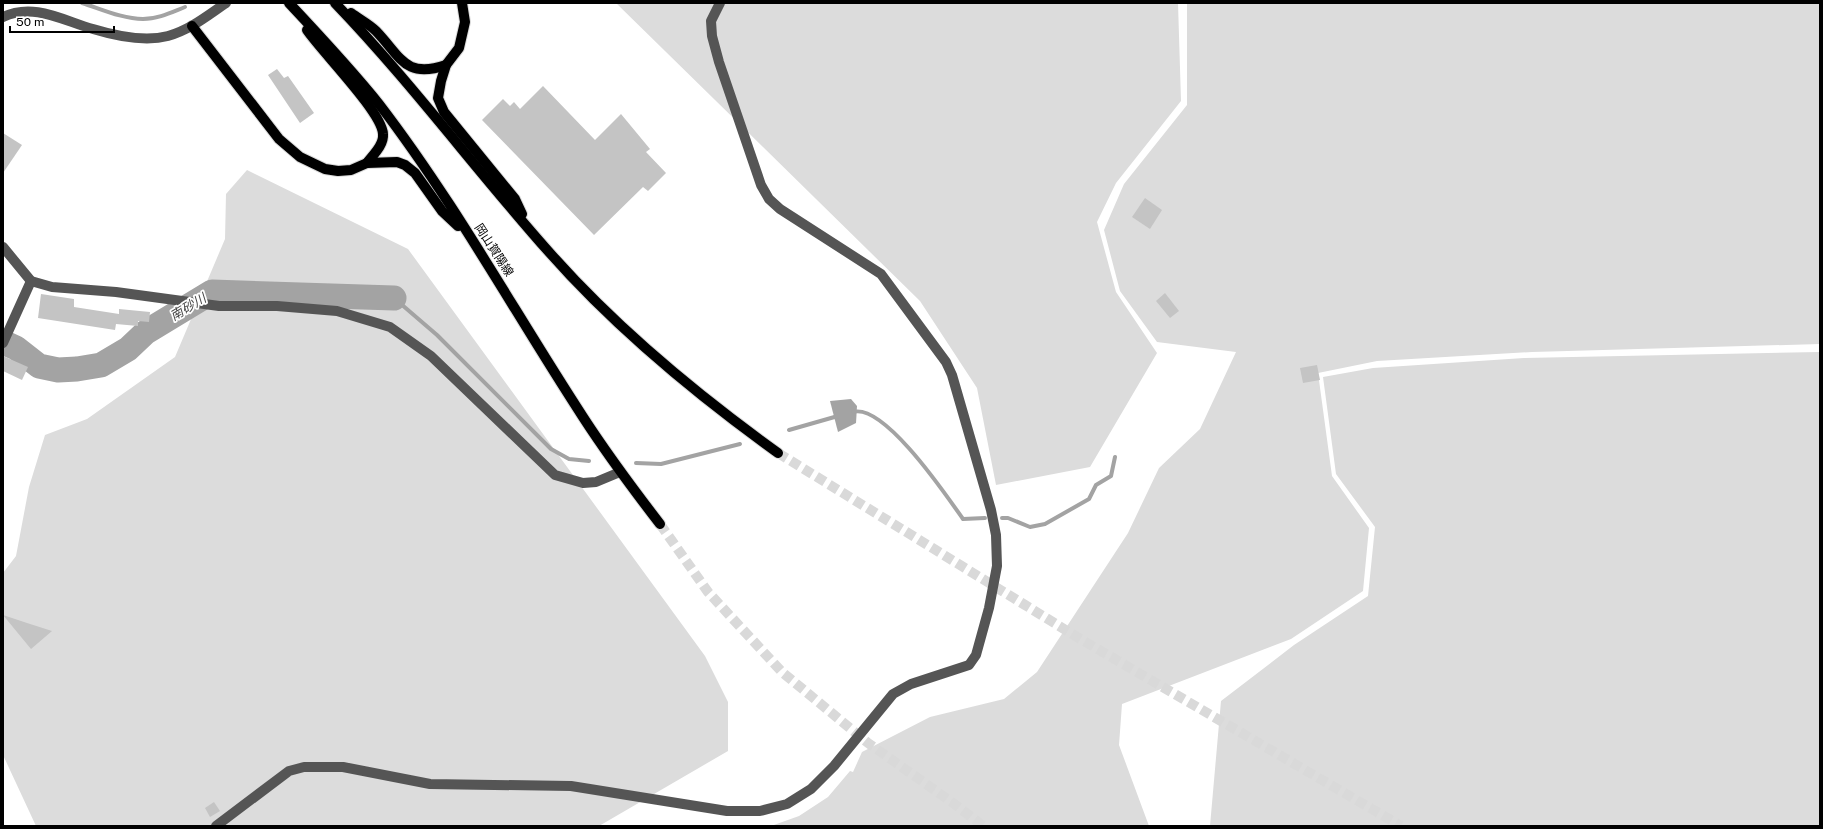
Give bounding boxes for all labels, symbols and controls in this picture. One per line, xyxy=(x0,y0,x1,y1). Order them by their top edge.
scale bar xyxy=(10,8,114,34)
text: 50 m xyxy=(16,15,44,29)
street label: 岡山賀陽線 xyxy=(472,221,516,279)
water label: 南砂川 xyxy=(167,290,210,323)

